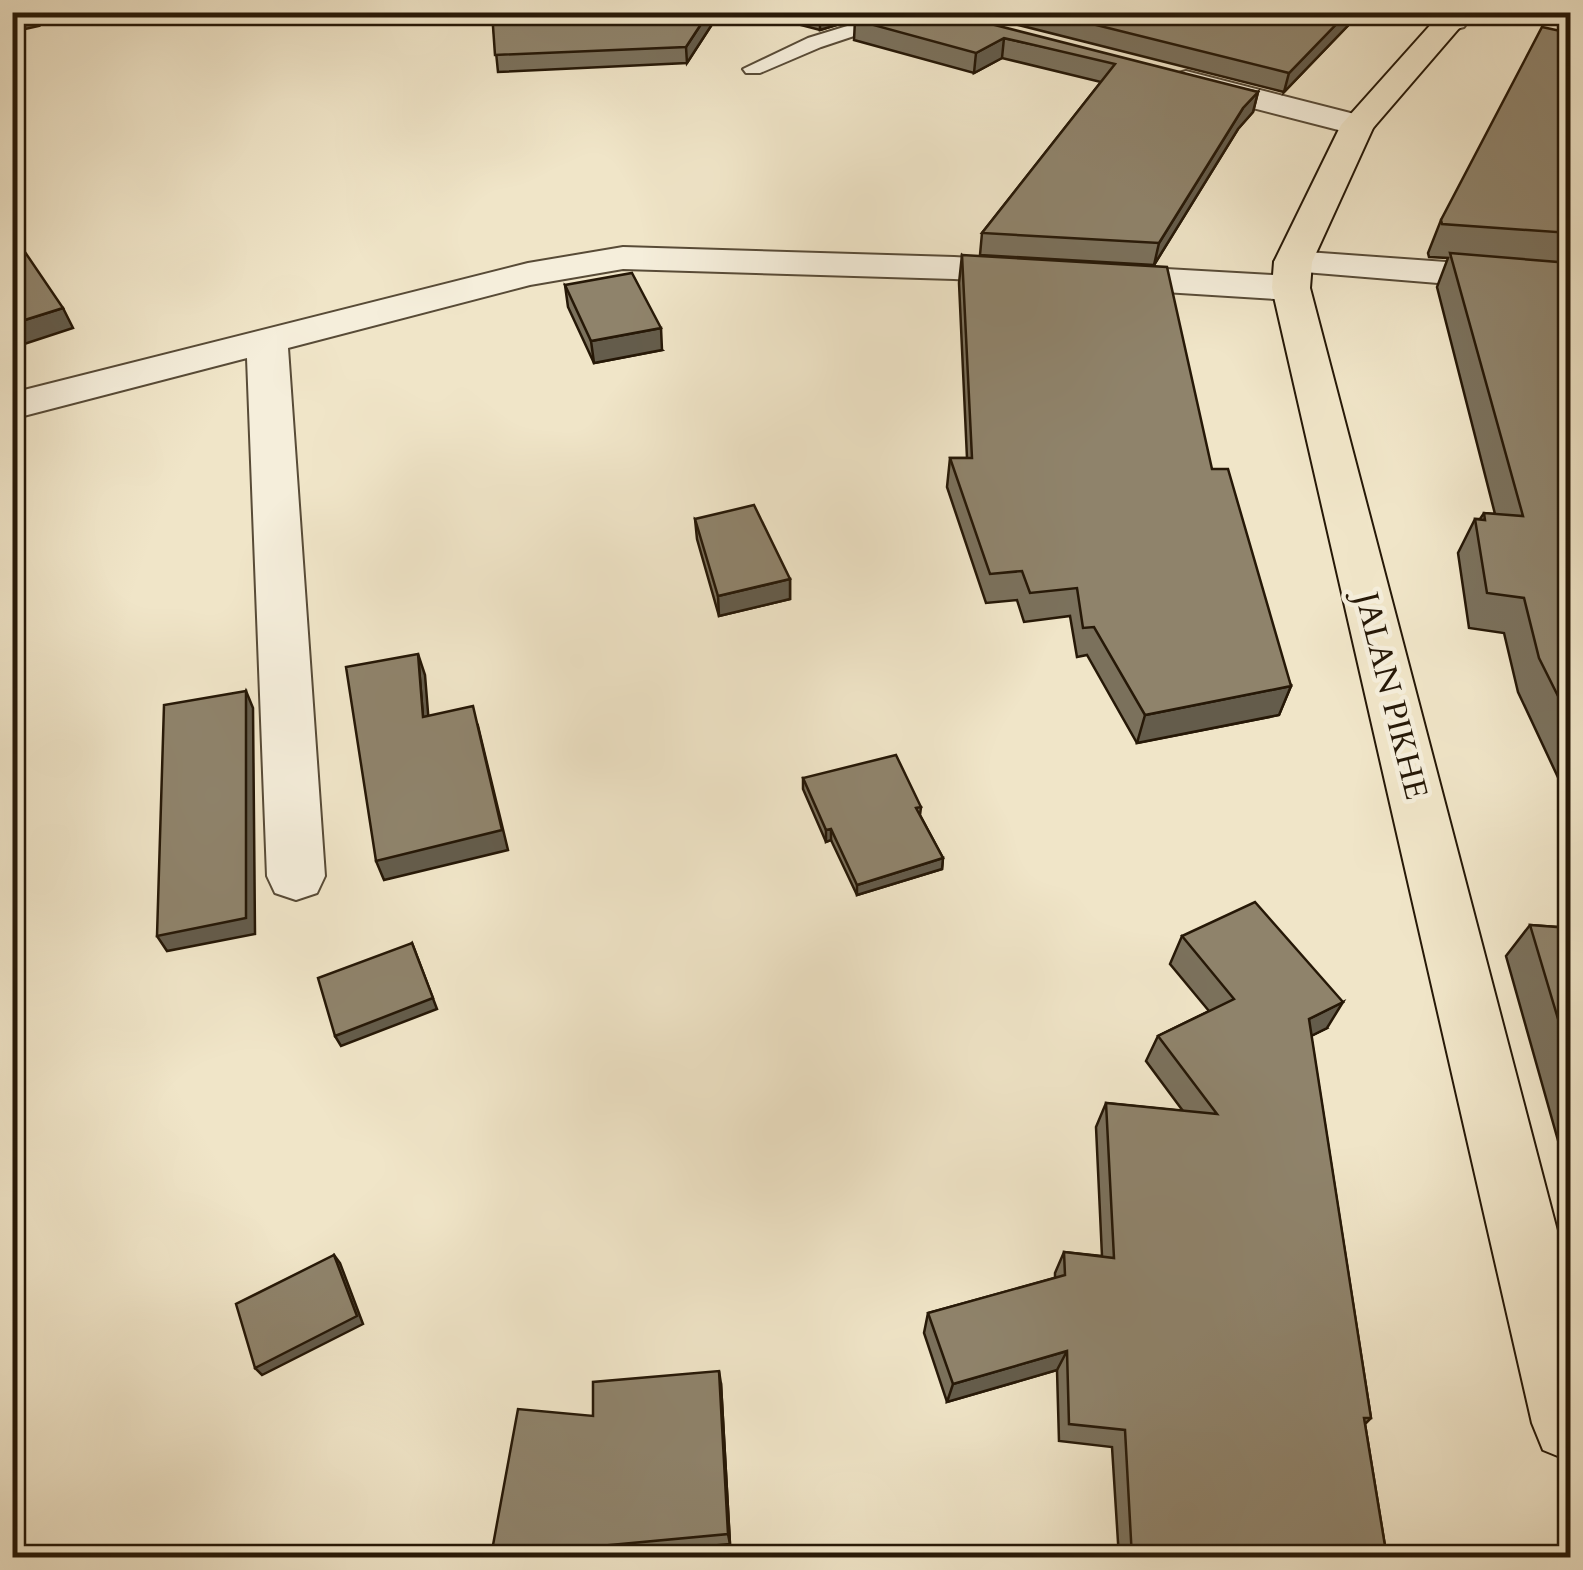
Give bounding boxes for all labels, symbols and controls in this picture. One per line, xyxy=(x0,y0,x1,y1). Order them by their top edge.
street label: JALAN PIKHE xyxy=(1343,584,1438,804)

